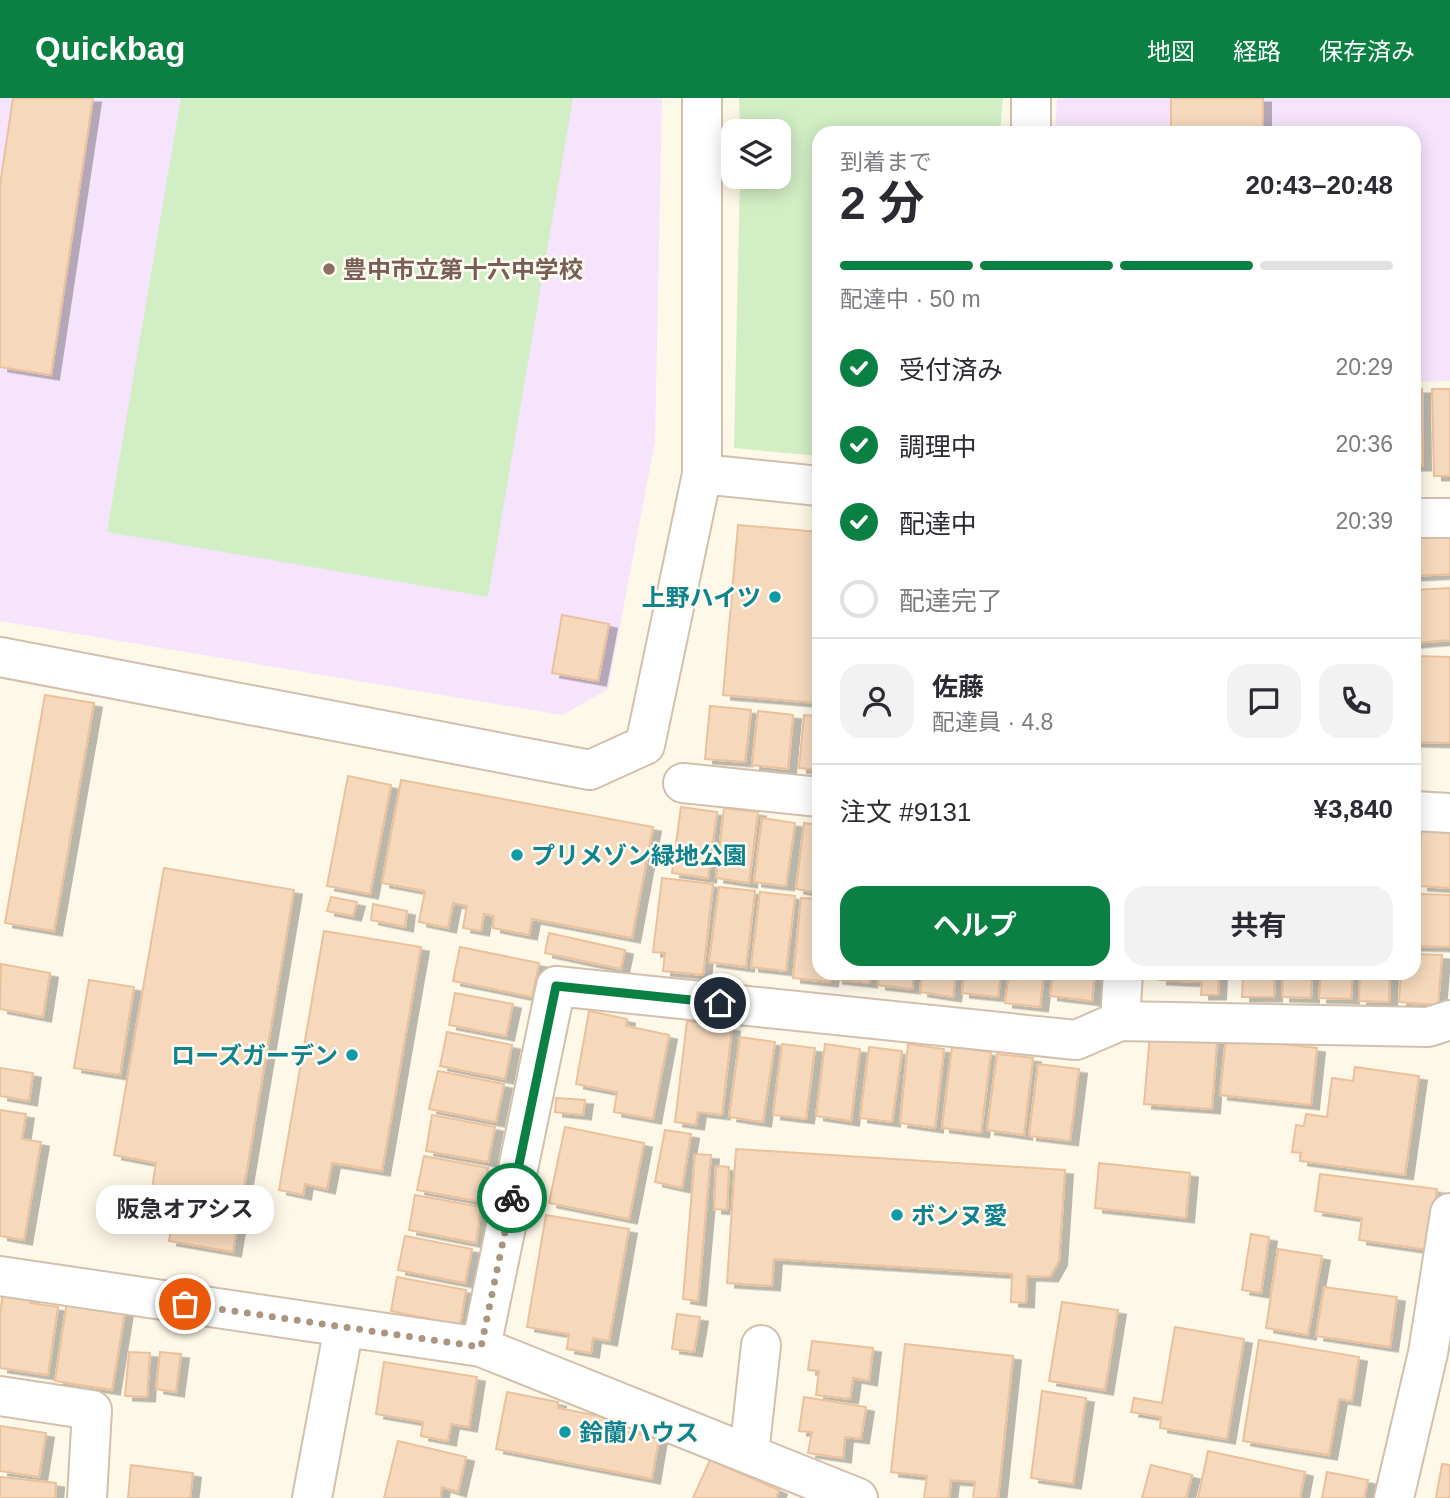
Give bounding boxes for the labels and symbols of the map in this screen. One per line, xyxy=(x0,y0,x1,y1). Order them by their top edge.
place label: 豊中市立第十六中学校 xyxy=(343,256,583,283)
marker: 豊中市立第十六中学校 xyxy=(321,261,337,277)
place label: 上野ハイツ xyxy=(641,584,761,611)
marker: 上野ハイツ xyxy=(767,589,783,605)
place label: プリメゾン緑地公園 xyxy=(531,842,747,869)
marker: プリメゾン緑地公園 xyxy=(509,847,525,863)
pin xyxy=(690,973,750,1033)
place label: ローズガーデン xyxy=(171,1042,338,1069)
marker: ローズガーデン xyxy=(344,1047,360,1063)
courier xyxy=(477,1163,547,1233)
callout: 阪急オアシス xyxy=(96,1185,274,1234)
place label: ボンヌ愛 xyxy=(911,1202,1007,1229)
marker: ボンヌ愛 xyxy=(889,1207,905,1223)
pin xyxy=(155,1274,215,1334)
place label: 鈴蘭ハウス xyxy=(579,1419,699,1446)
marker: 鈴蘭ハウス xyxy=(557,1424,573,1440)

